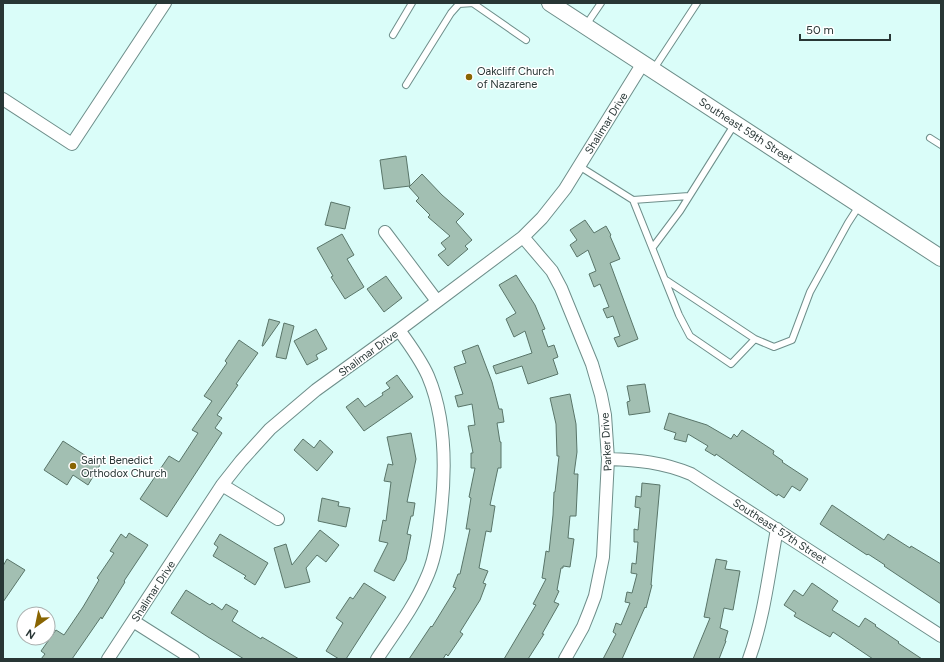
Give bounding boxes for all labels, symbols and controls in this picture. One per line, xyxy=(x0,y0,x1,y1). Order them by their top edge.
scale bar xyxy=(800,16,890,42)
text: 50 m xyxy=(806,23,834,37)
place label: Oakcliff Church of Nazarene xyxy=(477,65,554,91)
marker: Oakcliff Church of Nazarene xyxy=(464,72,474,82)
street label: Shalimar Drive xyxy=(582,90,631,157)
street label: Southeast 59th Street xyxy=(696,95,795,166)
street label: Shalimar Drive xyxy=(336,327,401,379)
street label: Parker Drive xyxy=(598,412,615,472)
place label: Saint Benedict Orthodox Church xyxy=(81,454,167,480)
marker: Saint Benedict Orthodox Church xyxy=(68,461,78,471)
street label: Southeast 57th Street xyxy=(730,496,829,567)
street label: Shalimar Drive xyxy=(129,558,178,624)
north arrow xyxy=(16,606,56,646)
text: N xyxy=(24,626,38,642)

